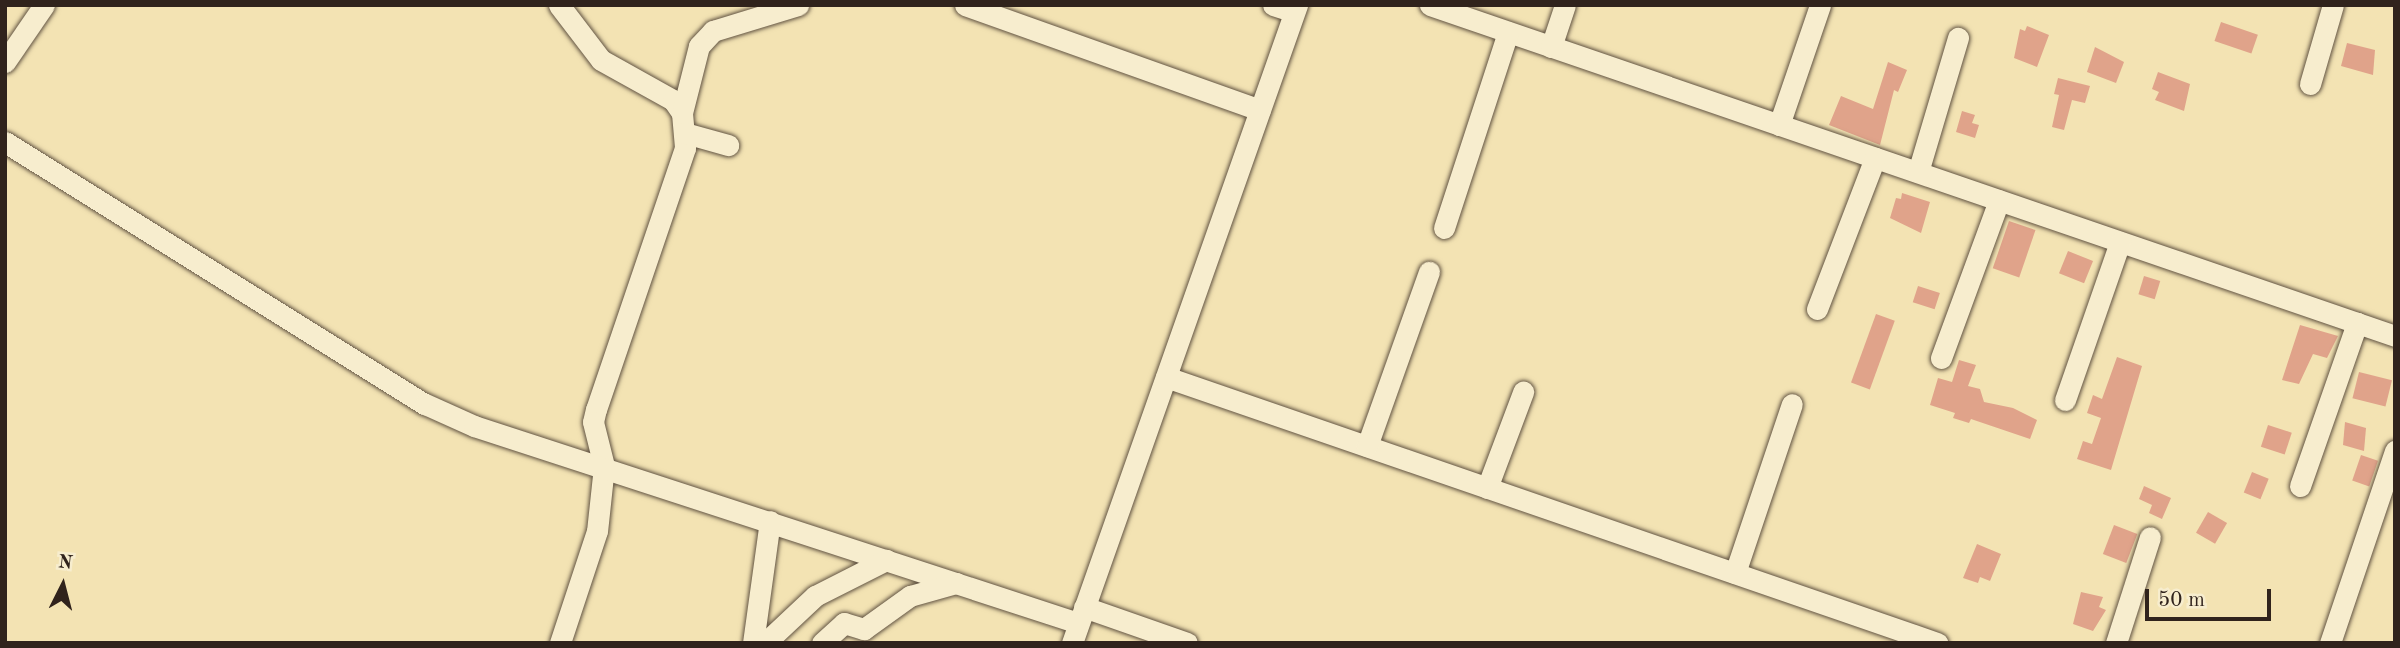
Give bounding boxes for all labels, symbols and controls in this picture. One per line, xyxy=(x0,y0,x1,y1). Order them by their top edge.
north arrow xyxy=(28,550,98,620)
text: N xyxy=(57,553,73,574)
scale bar xyxy=(2148,574,2274,618)
text: 50 m xyxy=(2158,590,2205,611)

